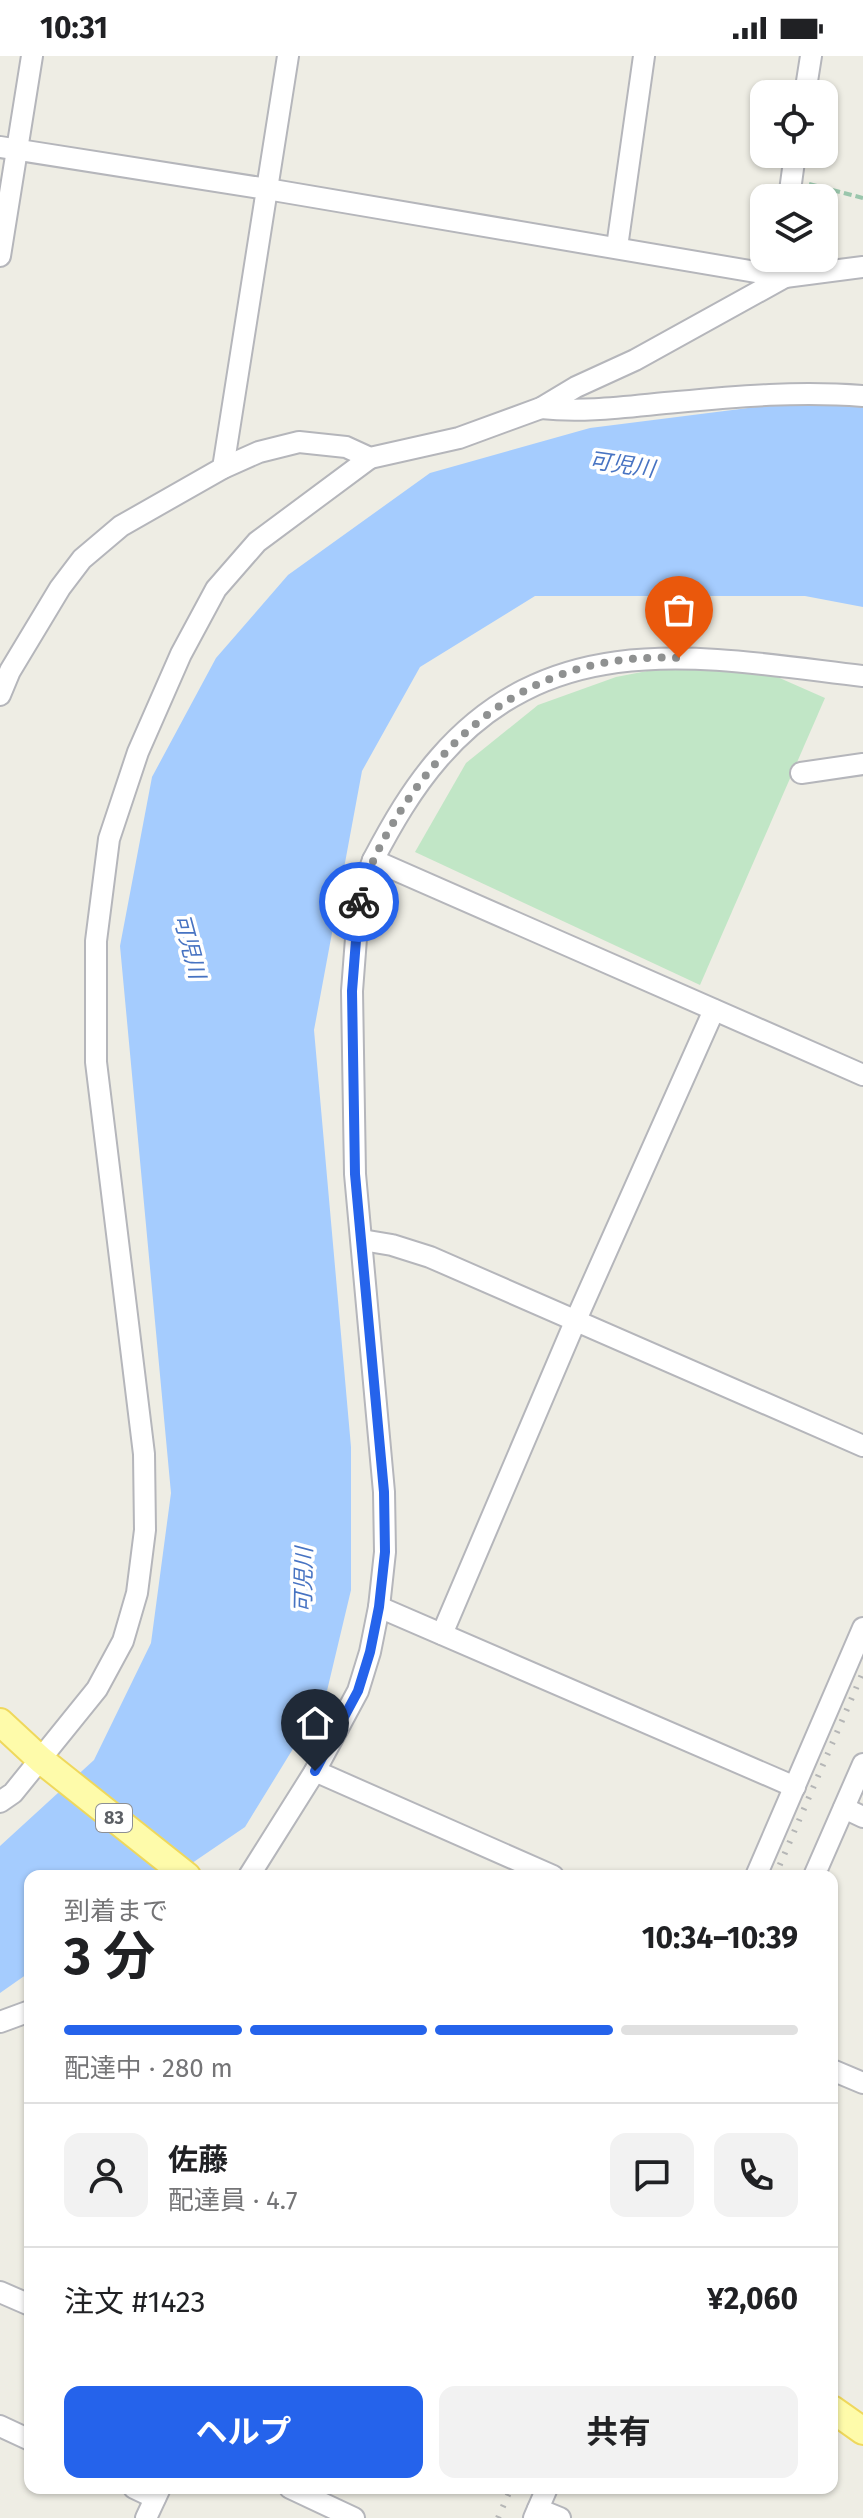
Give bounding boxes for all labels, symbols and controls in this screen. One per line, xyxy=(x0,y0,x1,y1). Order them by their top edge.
text: 10:31 xyxy=(40,10,108,46)
map controls xyxy=(750,80,838,272)
button: locate xyxy=(750,80,838,168)
button: layers xyxy=(750,184,838,272)
water label: 可児川 xyxy=(587,447,658,483)
pin xyxy=(645,576,713,658)
icon: bag xyxy=(657,588,701,632)
courier xyxy=(319,862,399,942)
icon: bike xyxy=(337,880,381,924)
water label: 可児川 xyxy=(168,911,212,983)
water label: 可児川 xyxy=(289,1545,318,1613)
pin xyxy=(281,1689,349,1771)
icon: home xyxy=(293,1701,337,1745)
road number: 83 xyxy=(96,1804,132,1832)
text: 到着まで xyxy=(64,1896,168,1927)
text: 10:34–10:39 xyxy=(642,1920,798,1956)
text: 3 分 xyxy=(64,1925,155,1988)
text: 配達中 · 280 m xyxy=(64,2053,233,2084)
button: person xyxy=(64,2133,148,2217)
button: chat xyxy=(610,2133,694,2217)
button: phone xyxy=(714,2133,798,2217)
text: 佐藤 xyxy=(168,2142,228,2178)
text: 配達員 · 4.7 xyxy=(168,2185,298,2216)
text: ¥2,060 xyxy=(707,2281,798,2317)
text: 注文 #1423 xyxy=(64,2284,206,2320)
button: ヘルプ xyxy=(64,2386,423,2478)
button: 共有 xyxy=(439,2386,798,2478)

